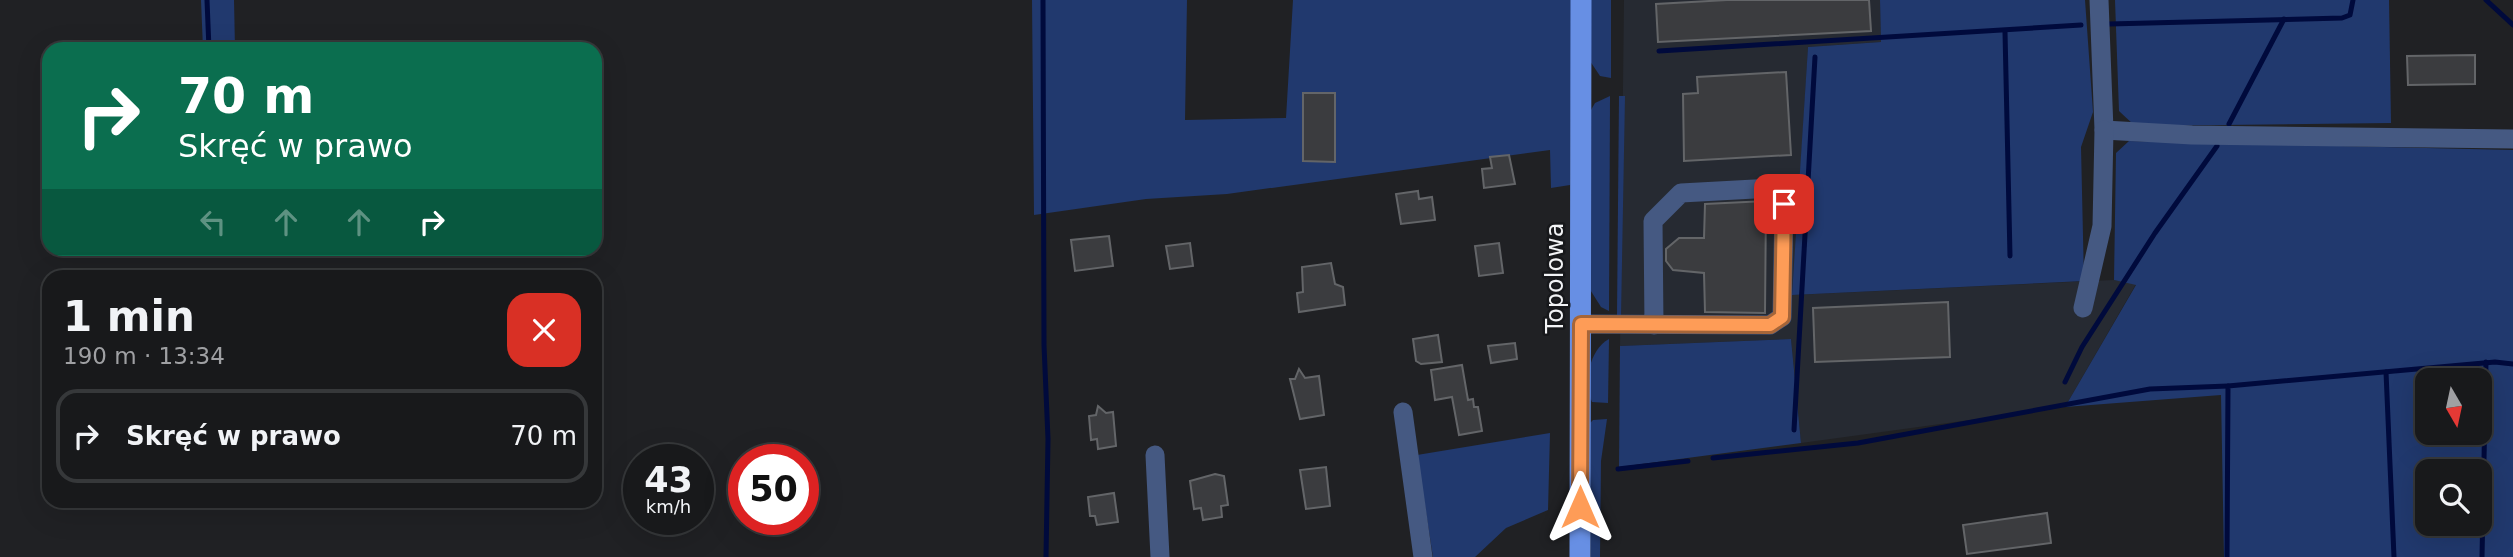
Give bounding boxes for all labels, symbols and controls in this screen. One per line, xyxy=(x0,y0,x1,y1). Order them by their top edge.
text: 70 m xyxy=(178,68,314,125)
icon: right xyxy=(63,70,154,161)
text: Skręć w prawo xyxy=(178,127,413,165)
pin xyxy=(1754,174,1814,234)
icon: arrive xyxy=(1765,185,1803,223)
icon: left xyxy=(194,203,232,241)
icon: ahead xyxy=(267,203,305,241)
icon: ahead xyxy=(340,203,378,241)
icon: right xyxy=(413,203,451,241)
street label: Topolowa xyxy=(1541,223,1569,334)
text: 1 min xyxy=(63,292,195,341)
button: close xyxy=(507,293,581,367)
text: 190 m · 13:34 xyxy=(63,343,225,369)
north arrow xyxy=(2415,368,2492,444)
map controls xyxy=(2415,368,2492,536)
icon: right xyxy=(67,417,105,455)
text: Skręć w prawo xyxy=(126,421,341,451)
text: 70 m xyxy=(510,421,577,451)
speed limit sign: 50 xyxy=(728,444,819,535)
button: search xyxy=(2415,459,2492,536)
text: 43 xyxy=(644,460,693,500)
position arrow xyxy=(1543,470,1617,544)
text: km/h xyxy=(646,496,691,517)

